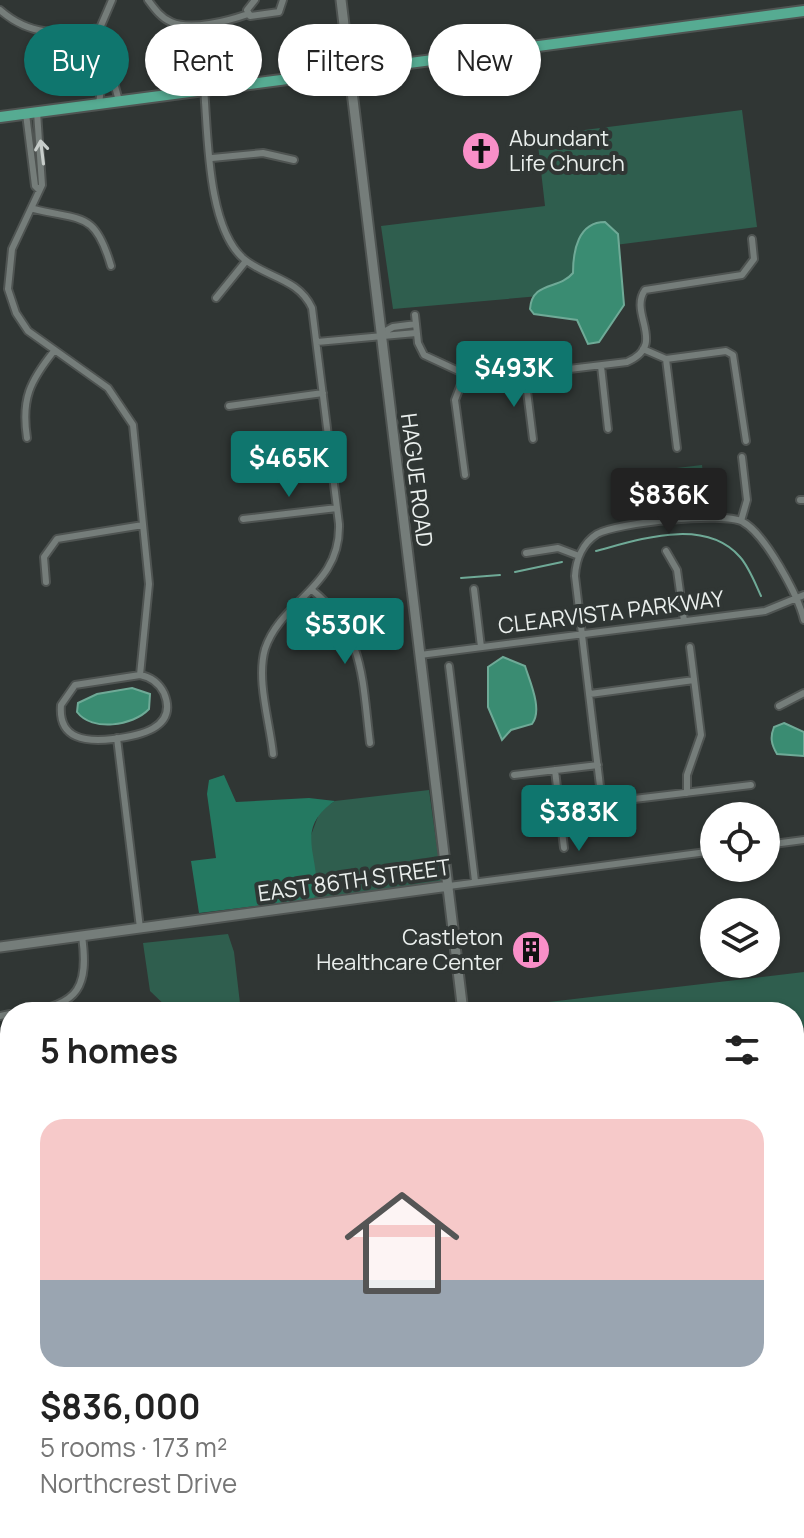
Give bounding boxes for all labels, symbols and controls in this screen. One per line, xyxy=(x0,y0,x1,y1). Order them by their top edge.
chip: Buy xyxy=(24,24,129,96)
chip: Rent xyxy=(145,24,262,96)
chip: Filters xyxy=(278,24,412,96)
chip: New xyxy=(428,24,541,96)
place label: Abundant Life Church xyxy=(509,123,625,178)
church icon: Abundant Life Church xyxy=(460,130,502,172)
one-way arrow xyxy=(34,139,49,165)
pin: $493K xyxy=(458,341,570,409)
text: $493K xyxy=(474,349,554,385)
street label: HAGUE ROAD xyxy=(394,411,440,549)
pin: $465K xyxy=(233,431,345,499)
text: $465K xyxy=(249,439,329,475)
pin: $836K xyxy=(613,468,725,536)
text: $836K xyxy=(629,476,709,512)
street label: CLEARVISTA PARKWAY xyxy=(496,583,726,641)
pin: $530K xyxy=(289,598,401,666)
text: $530K xyxy=(305,606,385,642)
pin: $383K xyxy=(523,785,635,853)
text: $383K xyxy=(539,793,619,829)
map controls xyxy=(700,802,780,978)
button: locate xyxy=(700,802,780,882)
street label: EAST 86TH STREET xyxy=(256,852,452,908)
button: layers xyxy=(700,898,780,978)
place label: Castleton Healthcare Center xyxy=(316,922,503,977)
building icon: Castleton Healthcare Center xyxy=(510,929,552,971)
text: 5 homes xyxy=(40,1027,178,1073)
icon: filters xyxy=(720,1028,764,1072)
icon: home xyxy=(330,1171,474,1315)
text: $836,000 xyxy=(40,1383,201,1429)
text: 5 rooms · 173 m² xyxy=(40,1429,227,1465)
text: Northcrest Drive xyxy=(40,1465,237,1501)

